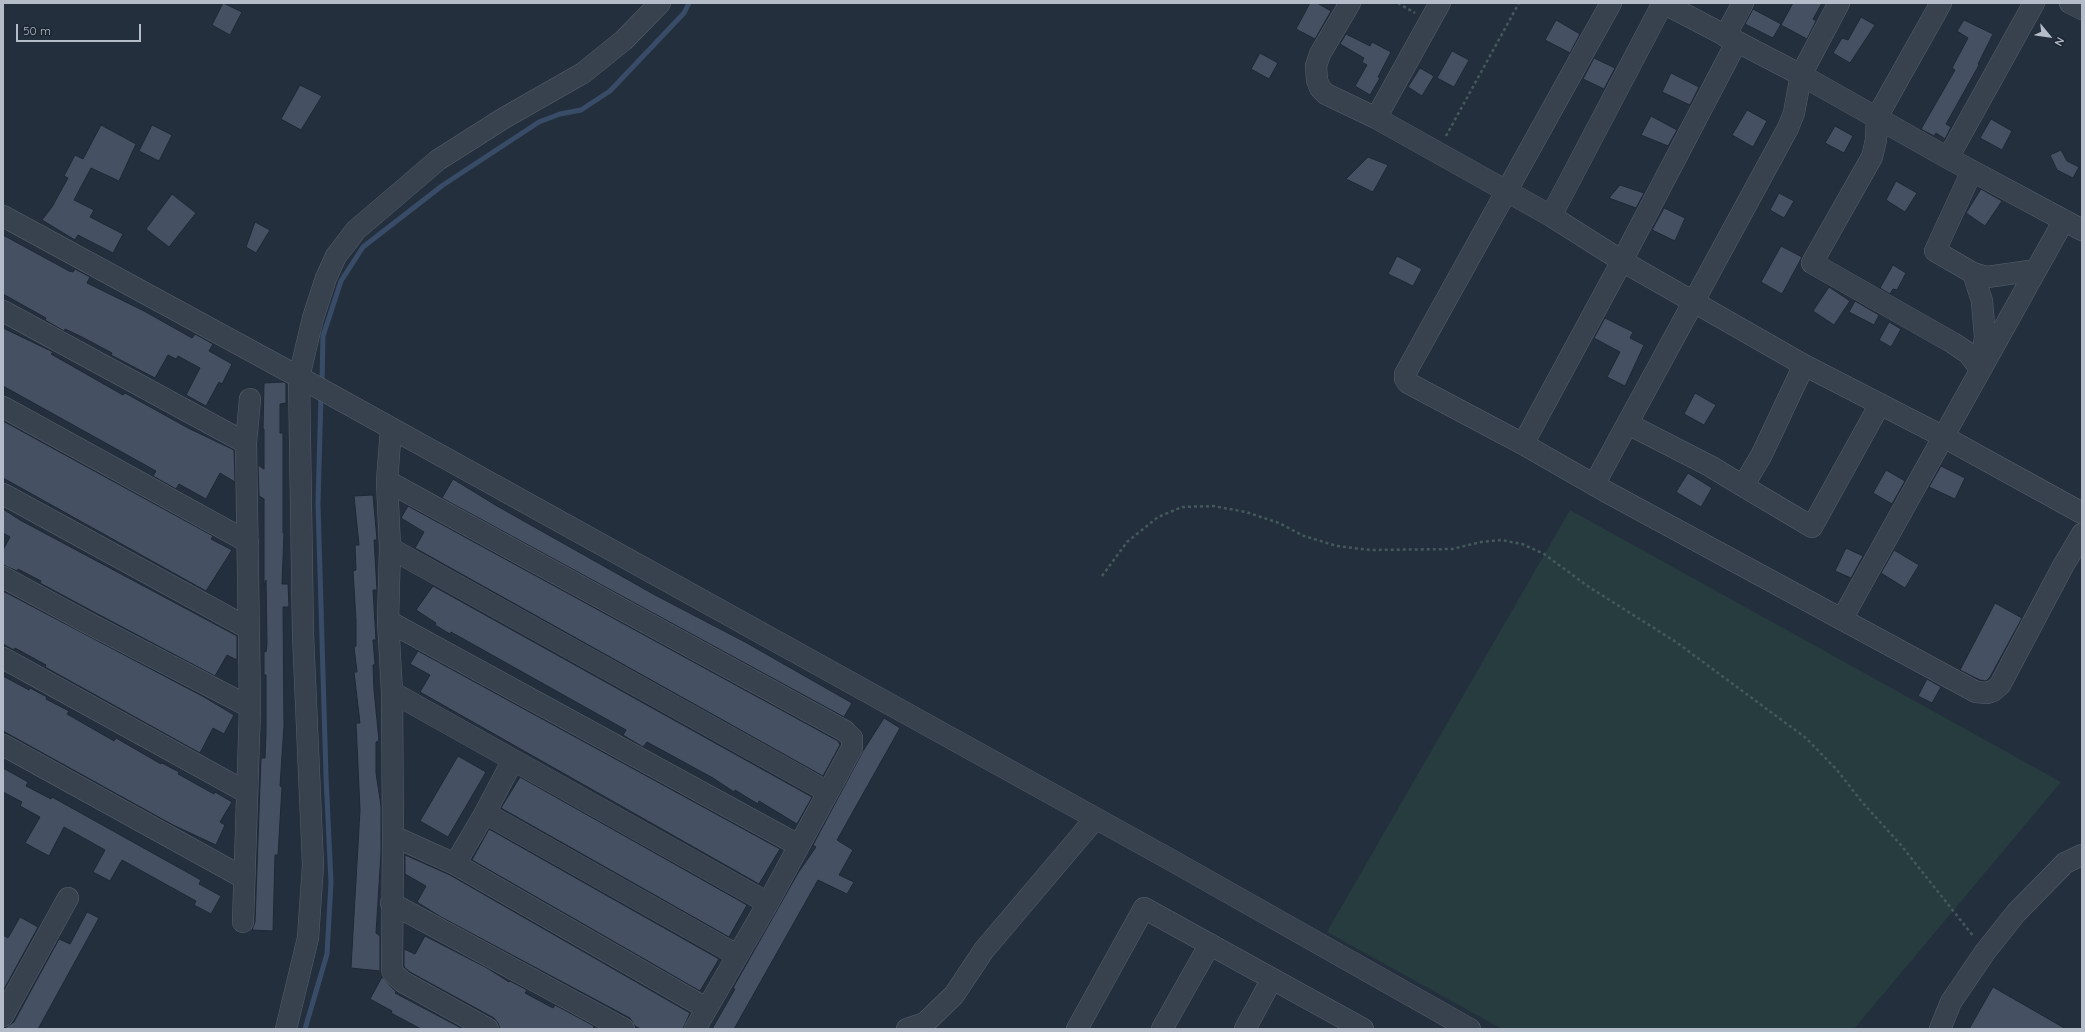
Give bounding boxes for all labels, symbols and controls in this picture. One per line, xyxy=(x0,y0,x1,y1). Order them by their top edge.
scale bar xyxy=(18,16,143,42)
north arrow xyxy=(2029,16,2069,56)
text: 50 m xyxy=(23,23,51,38)
text: N xyxy=(2051,35,2068,49)

